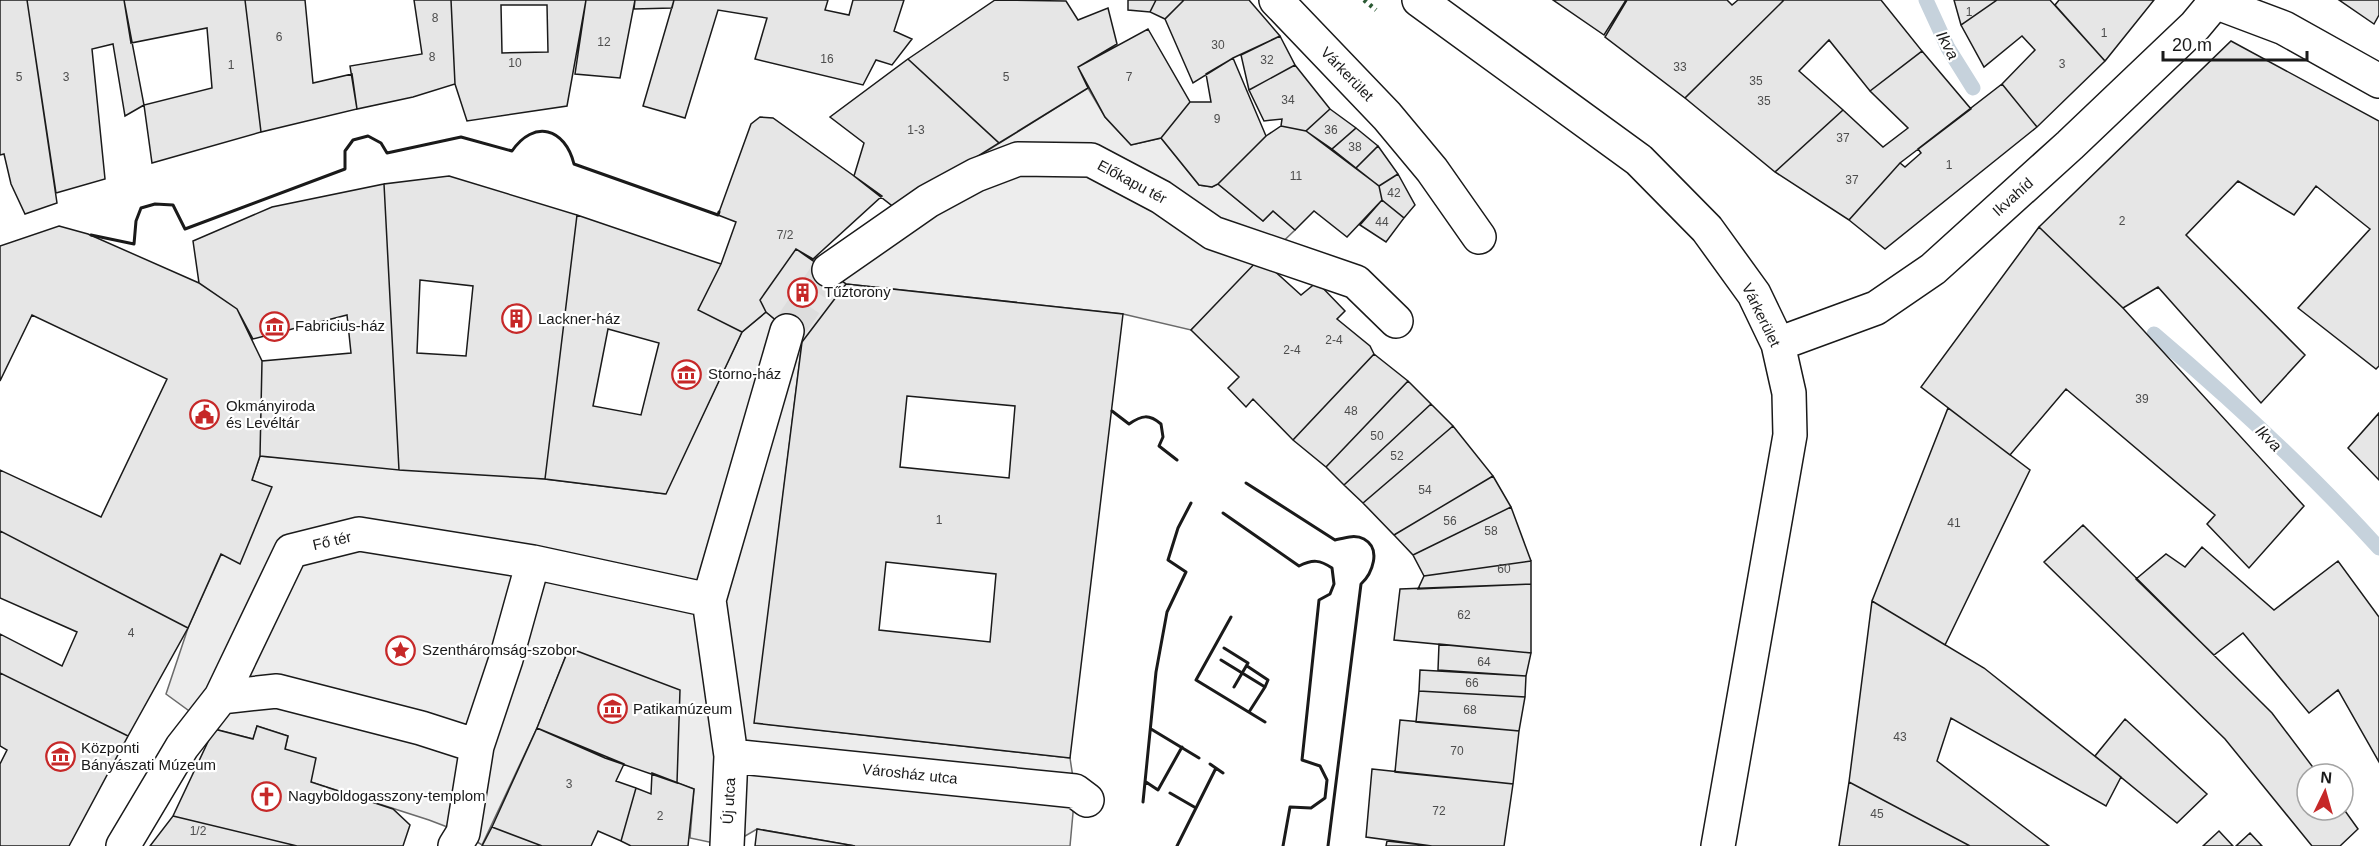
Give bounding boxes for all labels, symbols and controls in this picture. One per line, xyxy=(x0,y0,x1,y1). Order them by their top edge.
house number: 1 xyxy=(1966,5,1973,19)
house number: 8 xyxy=(432,11,439,25)
scale bar xyxy=(2163,24,2307,62)
house number: 1 xyxy=(2101,26,2108,40)
water label: Ikva xyxy=(1933,28,1962,62)
house number: 6 xyxy=(276,30,283,44)
house number: 12 xyxy=(597,35,611,49)
text: 20 m xyxy=(2172,35,2212,55)
house number: 30 xyxy=(1211,38,1225,52)
street label: Várkerület xyxy=(1317,43,1378,105)
house number: 8 xyxy=(429,50,436,64)
house number: 16 xyxy=(820,52,834,66)
house number: 32 xyxy=(1260,53,1274,67)
house number: 10 xyxy=(508,56,522,70)
house number: 3 xyxy=(2059,57,2066,71)
house number: 1 xyxy=(228,58,235,72)
house number: 33 xyxy=(1673,60,1687,74)
house number: 5 xyxy=(16,70,23,84)
house number: 3 xyxy=(63,70,70,84)
house number: 5 xyxy=(1003,70,1010,84)
house number: 7 xyxy=(1126,70,1133,84)
house number: 35 xyxy=(1749,74,1763,88)
house number: 34 xyxy=(1281,93,1295,107)
house number: 35 xyxy=(1757,94,1771,108)
house number: 9 xyxy=(1214,112,1221,126)
house number: 1-3 xyxy=(907,123,925,137)
house number: 36 xyxy=(1324,123,1338,137)
house number: 37 xyxy=(1836,131,1850,145)
house number: 38 xyxy=(1348,140,1362,154)
street label: Előkapu tér xyxy=(1095,156,1170,207)
house number: 1 xyxy=(1946,158,1953,172)
house number: 11 xyxy=(1290,169,1303,183)
house number: 37 xyxy=(1845,173,1859,187)
street label: Ikvahíd xyxy=(1989,174,2036,219)
house number: 42 xyxy=(1387,186,1401,200)
house number: 2 xyxy=(2119,214,2126,228)
house number: 44 xyxy=(1375,215,1389,229)
house number: 7/2 xyxy=(777,228,794,242)
building icon: Tűztorony xyxy=(787,276,819,308)
street label: Várkerület xyxy=(1739,280,1784,350)
place label: Tűztorony xyxy=(824,283,891,300)
building icon: Lackner-ház xyxy=(501,303,533,335)
museum icon: Fabricius-ház xyxy=(258,310,290,342)
place label: Lackner-ház xyxy=(538,310,621,327)
place label: Fabricius-ház xyxy=(295,317,385,334)
house number: 2-4 xyxy=(1325,333,1343,347)
house number: 2-4 xyxy=(1283,343,1301,357)
museum icon: Storno-ház xyxy=(671,358,703,390)
place label: Storno-ház xyxy=(708,365,781,382)
house number: 39 xyxy=(2135,392,2149,406)
place label: Okmányiroda és Levéltár xyxy=(226,397,316,431)
public building icon: Okmányiroda és Levéltár xyxy=(189,399,221,431)
house number: 48 xyxy=(1344,404,1358,418)
water label: Ikva xyxy=(2252,422,2285,455)
house number: 50 xyxy=(1370,429,1384,443)
house number: 52 xyxy=(1390,449,1404,463)
house number: 54 xyxy=(1418,483,1432,497)
house number: 1 xyxy=(936,513,943,527)
house number: 56 xyxy=(1443,514,1457,528)
house number: 41 xyxy=(1947,516,1961,530)
house number: 58 xyxy=(1484,524,1498,538)
street label: Fő tér xyxy=(311,528,353,553)
house number: 60 xyxy=(1497,562,1511,576)
house number: 62 xyxy=(1457,608,1471,622)
house number: 4 xyxy=(128,626,135,640)
place icon: Szentháromság-szobor xyxy=(385,634,417,666)
place label: Szentháromság-szobor xyxy=(422,641,577,658)
house number: 64 xyxy=(1477,655,1491,669)
house number: 66 xyxy=(1465,676,1479,690)
museum icon: Patikamúzeum xyxy=(596,693,628,725)
place label: Patikamúzeum xyxy=(633,700,732,717)
house number: 68 xyxy=(1463,703,1477,717)
house number: 43 xyxy=(1893,730,1907,744)
place label: Központi Bányászati Múzeum xyxy=(81,739,216,773)
museum icon: Központi Bányászati Múzeum xyxy=(44,741,76,773)
house number: 70 xyxy=(1450,744,1464,758)
street label: Városház utca xyxy=(861,760,959,787)
north arrow xyxy=(2295,762,2355,822)
text: N xyxy=(2320,769,2333,787)
house number: 3 xyxy=(566,777,573,791)
street label: Új utca xyxy=(719,777,738,825)
church icon: Nagyboldogasszony-templom xyxy=(251,780,283,812)
place label: Nagyboldogasszony-templom xyxy=(288,787,486,804)
house number: 72 xyxy=(1432,804,1446,818)
house number: 45 xyxy=(1870,807,1884,821)
house number: 2 xyxy=(657,809,664,823)
house number: 1/2 xyxy=(190,824,207,838)

